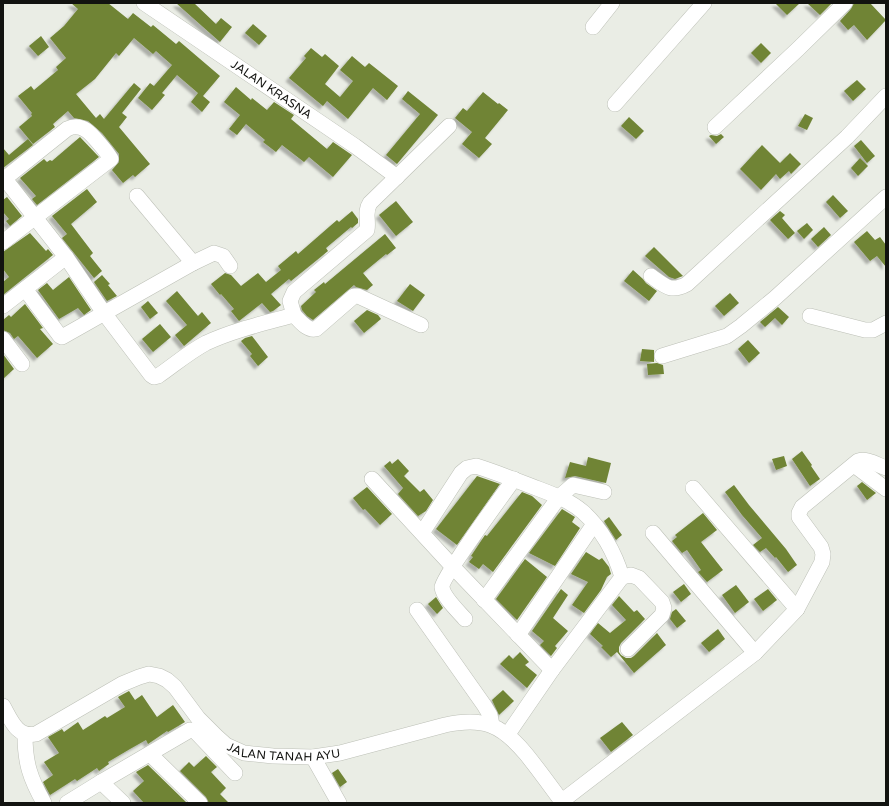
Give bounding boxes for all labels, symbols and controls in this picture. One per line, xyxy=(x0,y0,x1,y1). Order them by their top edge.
street label: JALAN KRASNA xyxy=(228,57,315,122)
street label: JALAN TANAH AYU xyxy=(225,739,341,764)

